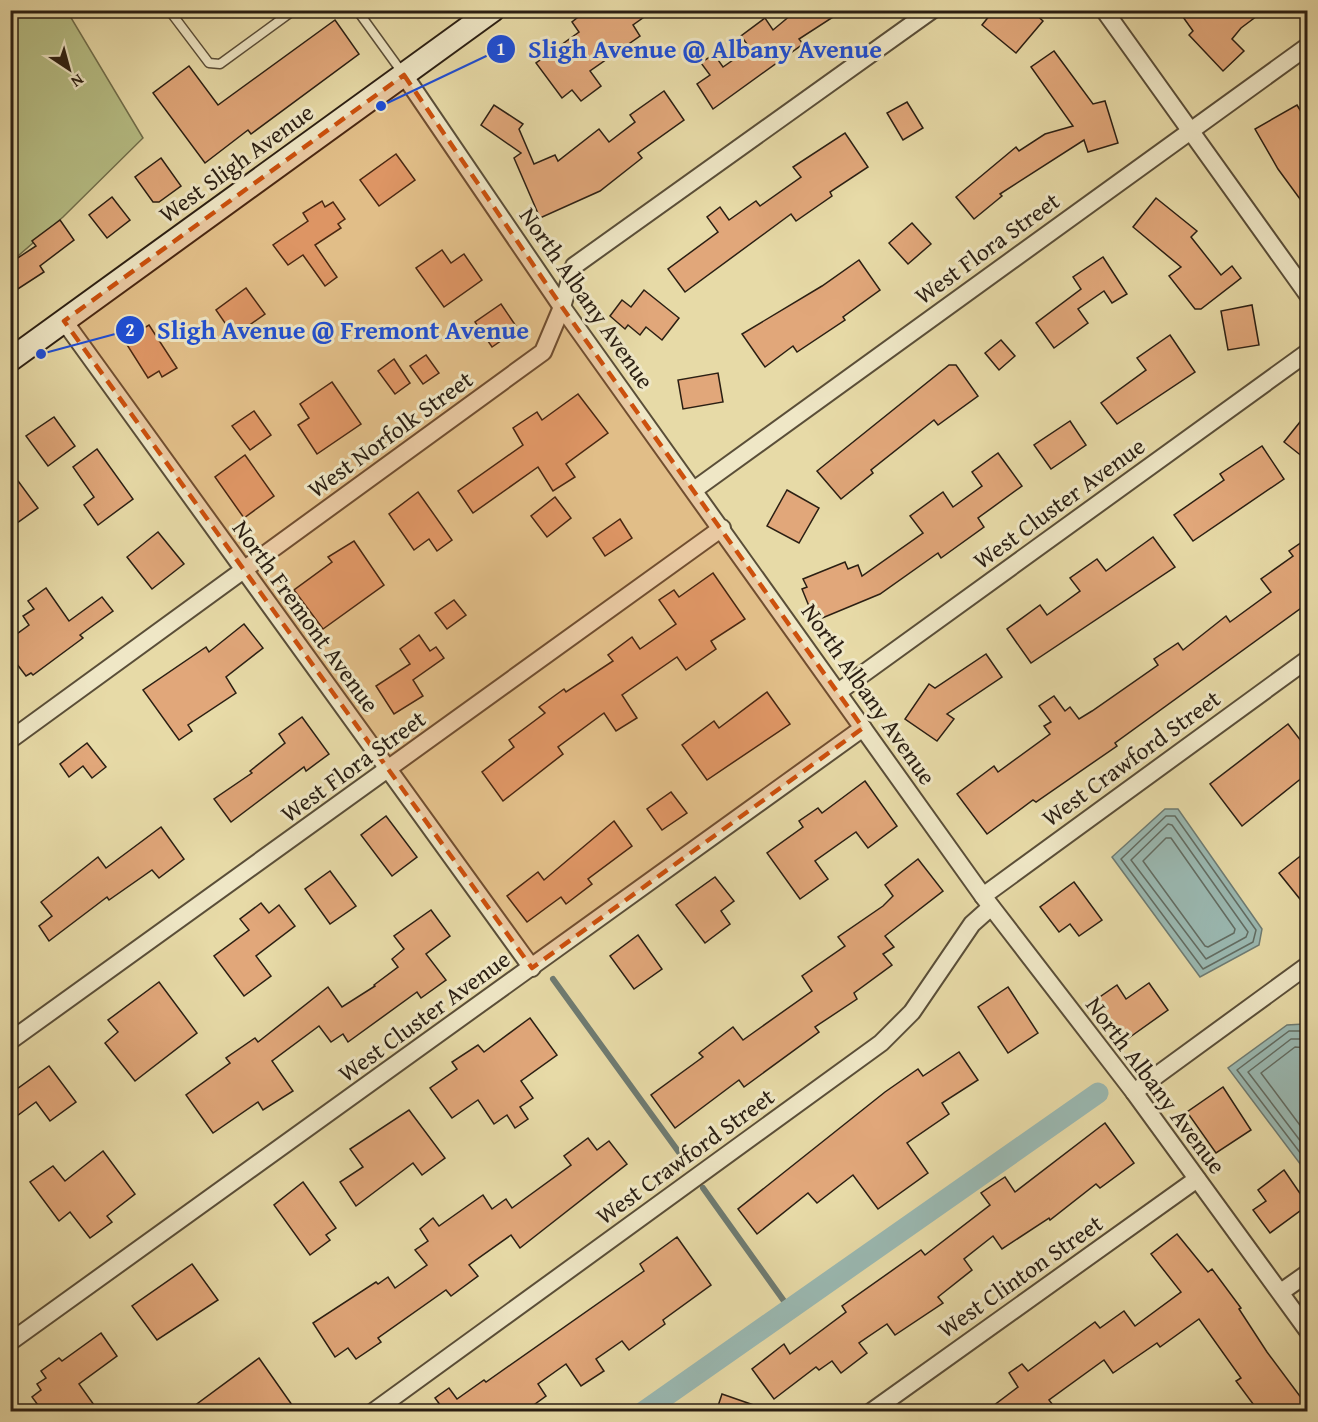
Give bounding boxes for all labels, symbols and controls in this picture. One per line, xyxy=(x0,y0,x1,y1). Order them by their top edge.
callout: Sligh Avenue @ Albany Avenue xyxy=(486,27,894,71)
text: Sligh Avenue @ Albany Avenue xyxy=(528,29,882,68)
text: 1 xyxy=(496,35,506,62)
north arrow xyxy=(39,39,99,99)
text: N xyxy=(66,68,89,94)
street label: West Sligh Avenue xyxy=(151,95,321,231)
street label: West Flora Street xyxy=(907,183,1067,313)
street label: North Albany Avenue xyxy=(511,200,663,396)
callout: Sligh Avenue @ Fremont Avenue xyxy=(115,308,541,352)
text: Sligh Avenue @ Fremont Avenue xyxy=(157,310,529,349)
text: 2 xyxy=(125,316,135,343)
street label: West Norfolk Street xyxy=(300,362,480,506)
street label: West Cluster Avenue xyxy=(966,429,1152,577)
street label: North Fremont Avenue xyxy=(224,513,388,719)
street label: North Albany Avenue xyxy=(793,596,945,792)
street label: West Crawford Street xyxy=(1034,681,1228,835)
street label: West Flora Street xyxy=(273,701,433,831)
street label: West Cluster Avenue xyxy=(331,942,517,1090)
street label: North Albany Avenue xyxy=(1077,989,1235,1181)
street label: West Crawford Street xyxy=(588,1079,782,1233)
street label: West Clinton Street xyxy=(930,1206,1110,1346)

